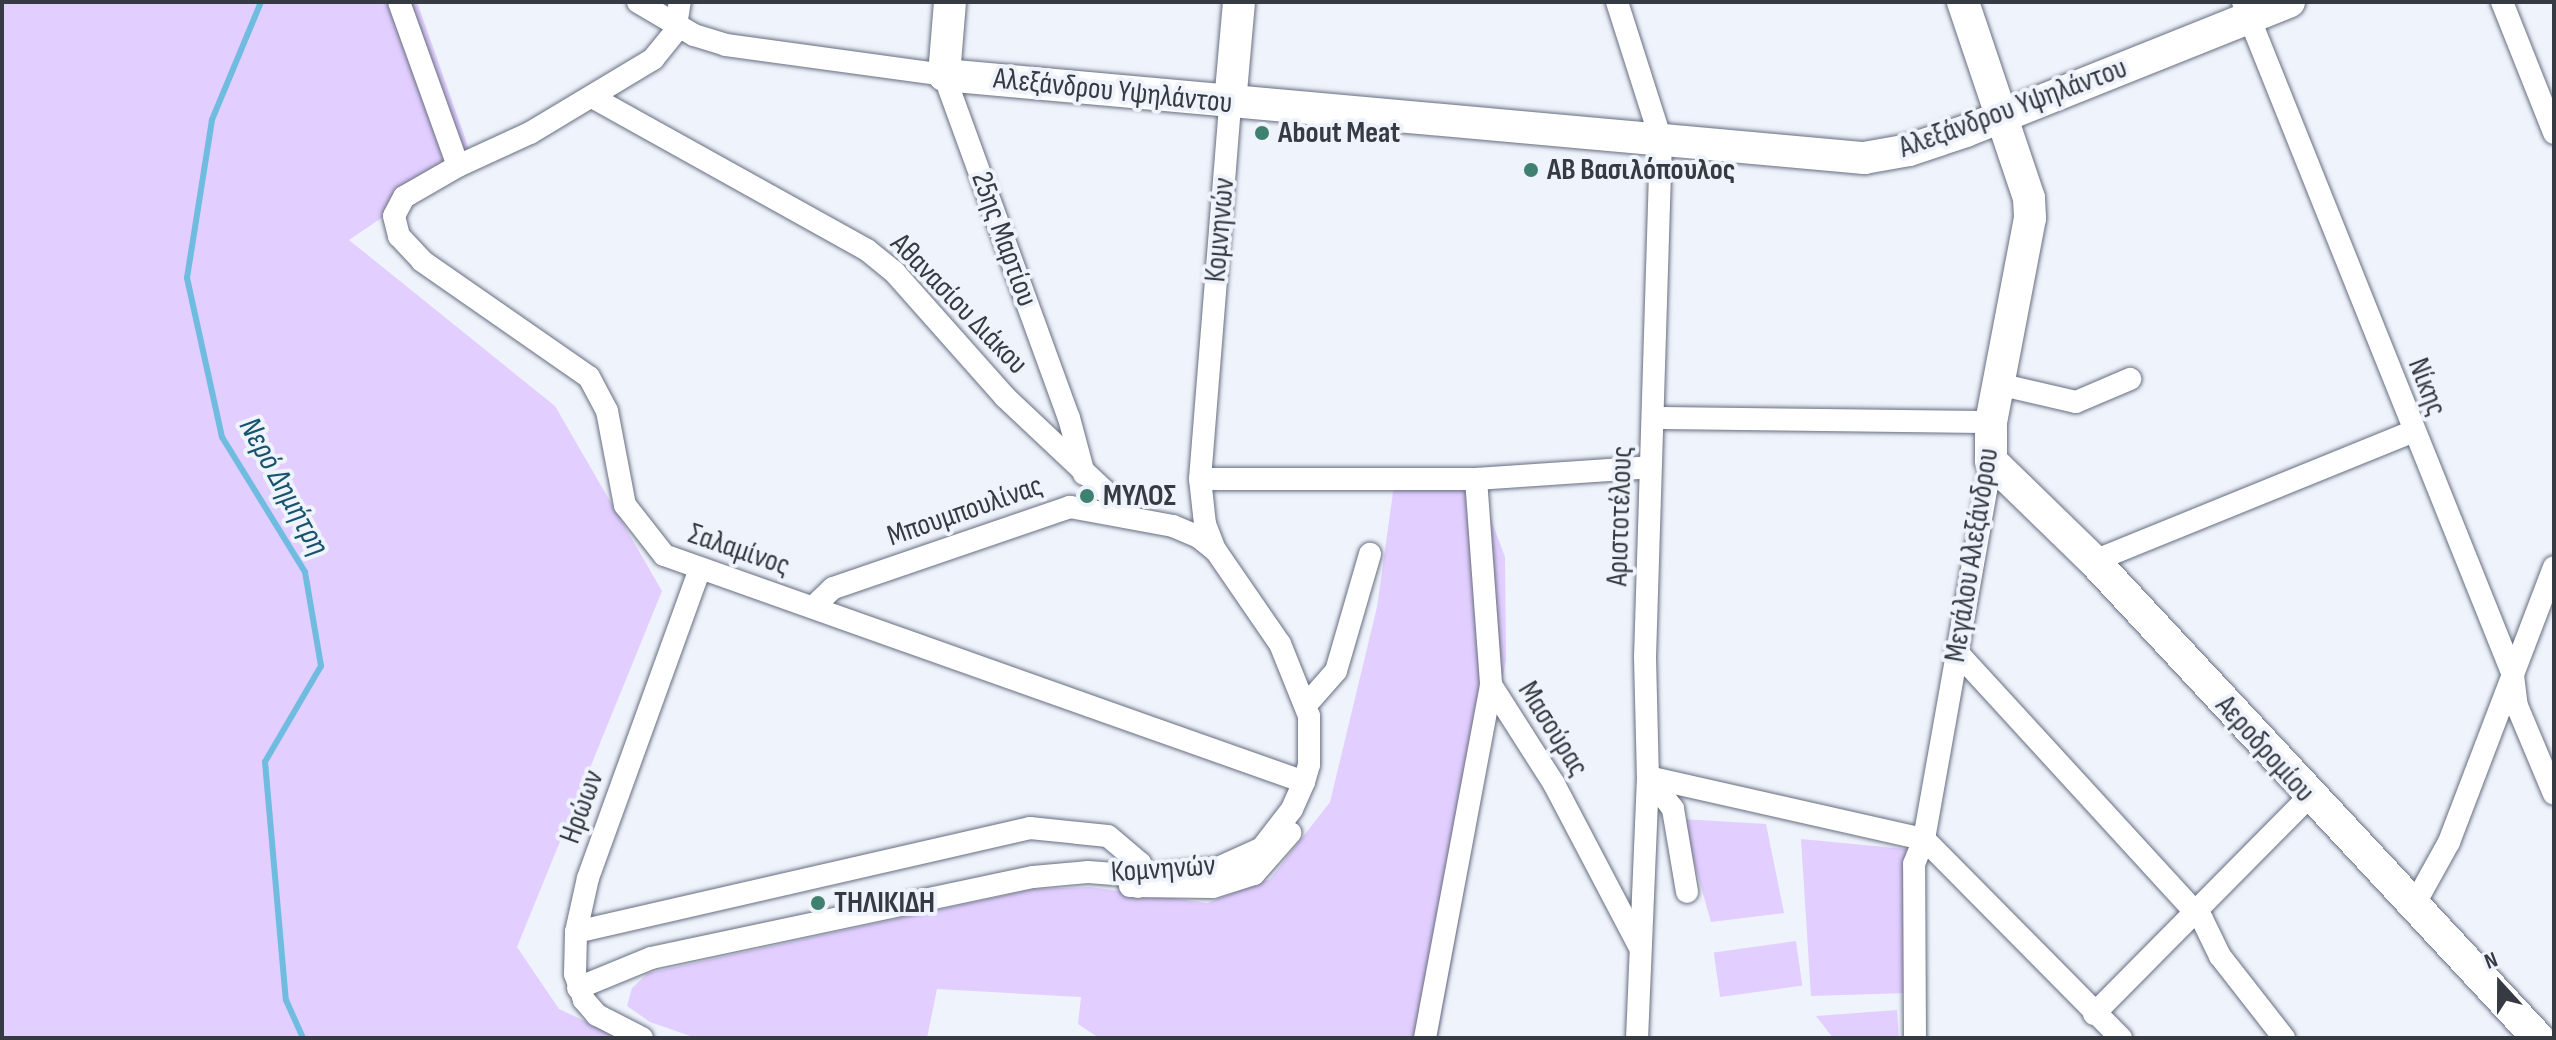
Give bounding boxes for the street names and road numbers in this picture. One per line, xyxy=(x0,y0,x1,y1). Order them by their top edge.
street label: Αλεξάνδρου Υψηλάντου xyxy=(1894,50,2132,166)
street label: Αλεξάνδρου Υψηλάντου xyxy=(992,61,1234,121)
street label: 25ης Μαρτίου xyxy=(963,167,1045,311)
street label: Κομνηνών xyxy=(1198,176,1242,284)
street label: Αθανασίου Διάκου xyxy=(883,226,1035,382)
street label: Νίκης xyxy=(2400,353,2454,421)
street label: Αριστοτέλους xyxy=(1600,445,1640,587)
street label: Μεγάλου Αλεξάνδρου xyxy=(1937,445,2007,665)
street label: Μπουμπουλίνας xyxy=(882,468,1048,554)
street label: Σαλαμίνος xyxy=(684,516,794,584)
street label: Μασούρας xyxy=(1510,675,1596,783)
street label: Αεροδρομίου xyxy=(2208,688,2322,810)
street label: Ηρώων xyxy=(552,766,612,848)
street label: Κομνηνών xyxy=(1110,847,1216,891)

